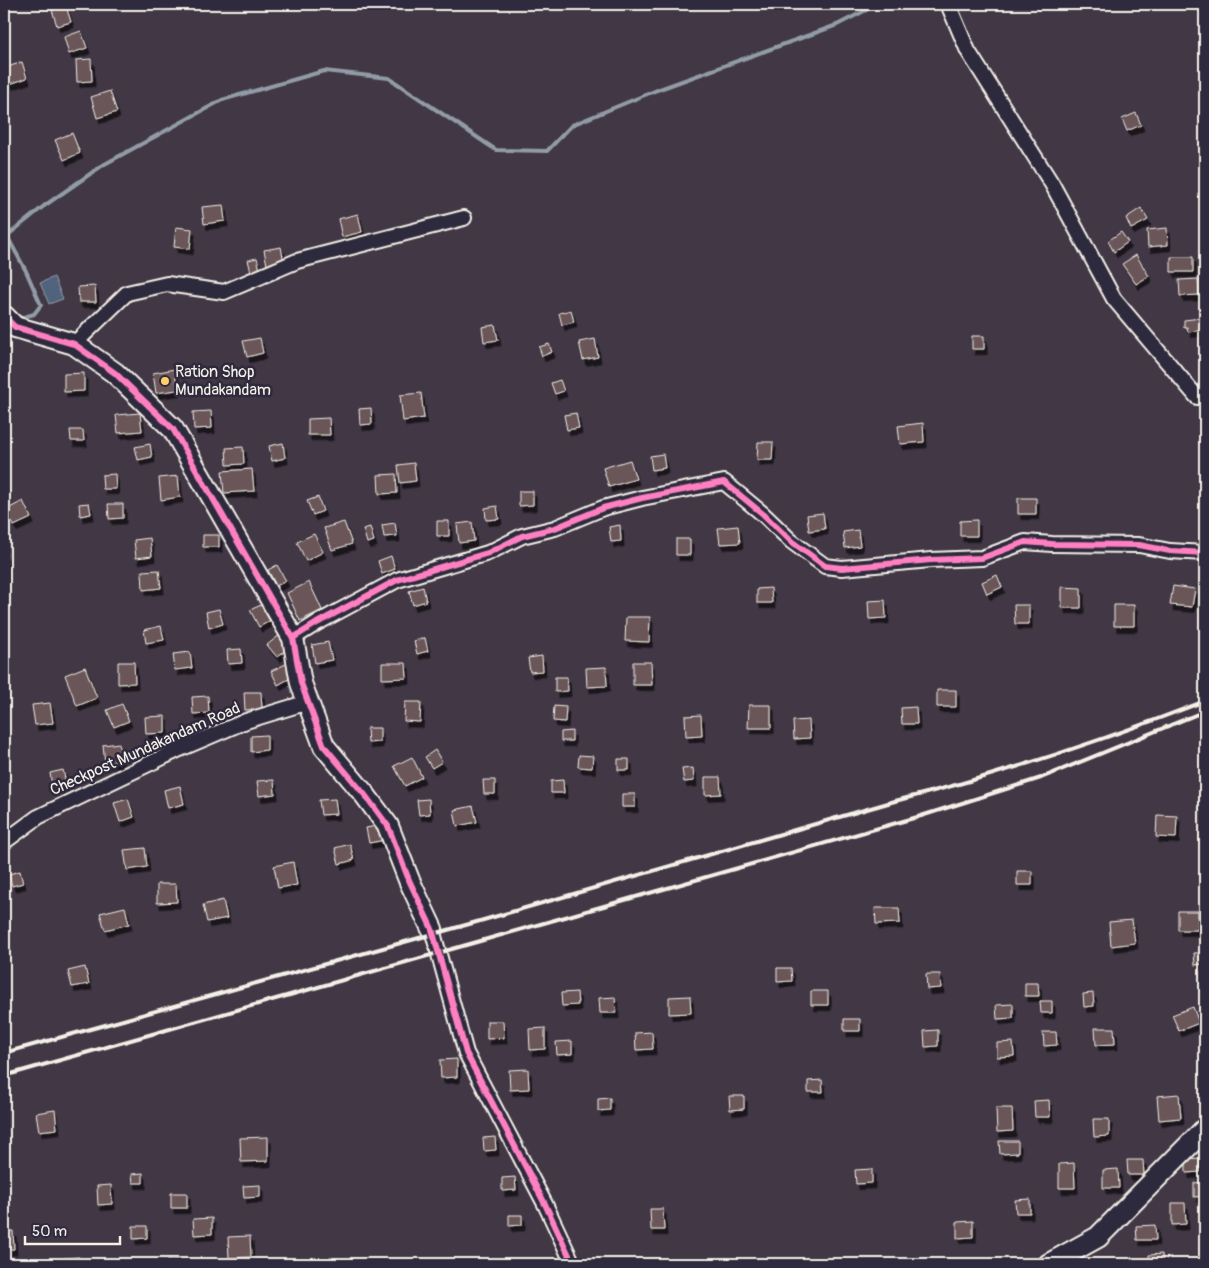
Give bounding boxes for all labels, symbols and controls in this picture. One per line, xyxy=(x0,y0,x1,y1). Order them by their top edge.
place label: Ration Shop Mundakandam xyxy=(175,362,271,400)
marker: Ration Shop Mundakandam xyxy=(159,375,171,387)
street label: Checkpost Mundakandam Road xyxy=(47,698,243,800)
scale bar xyxy=(25,1213,120,1245)
text: 50 m xyxy=(32,1222,67,1241)

